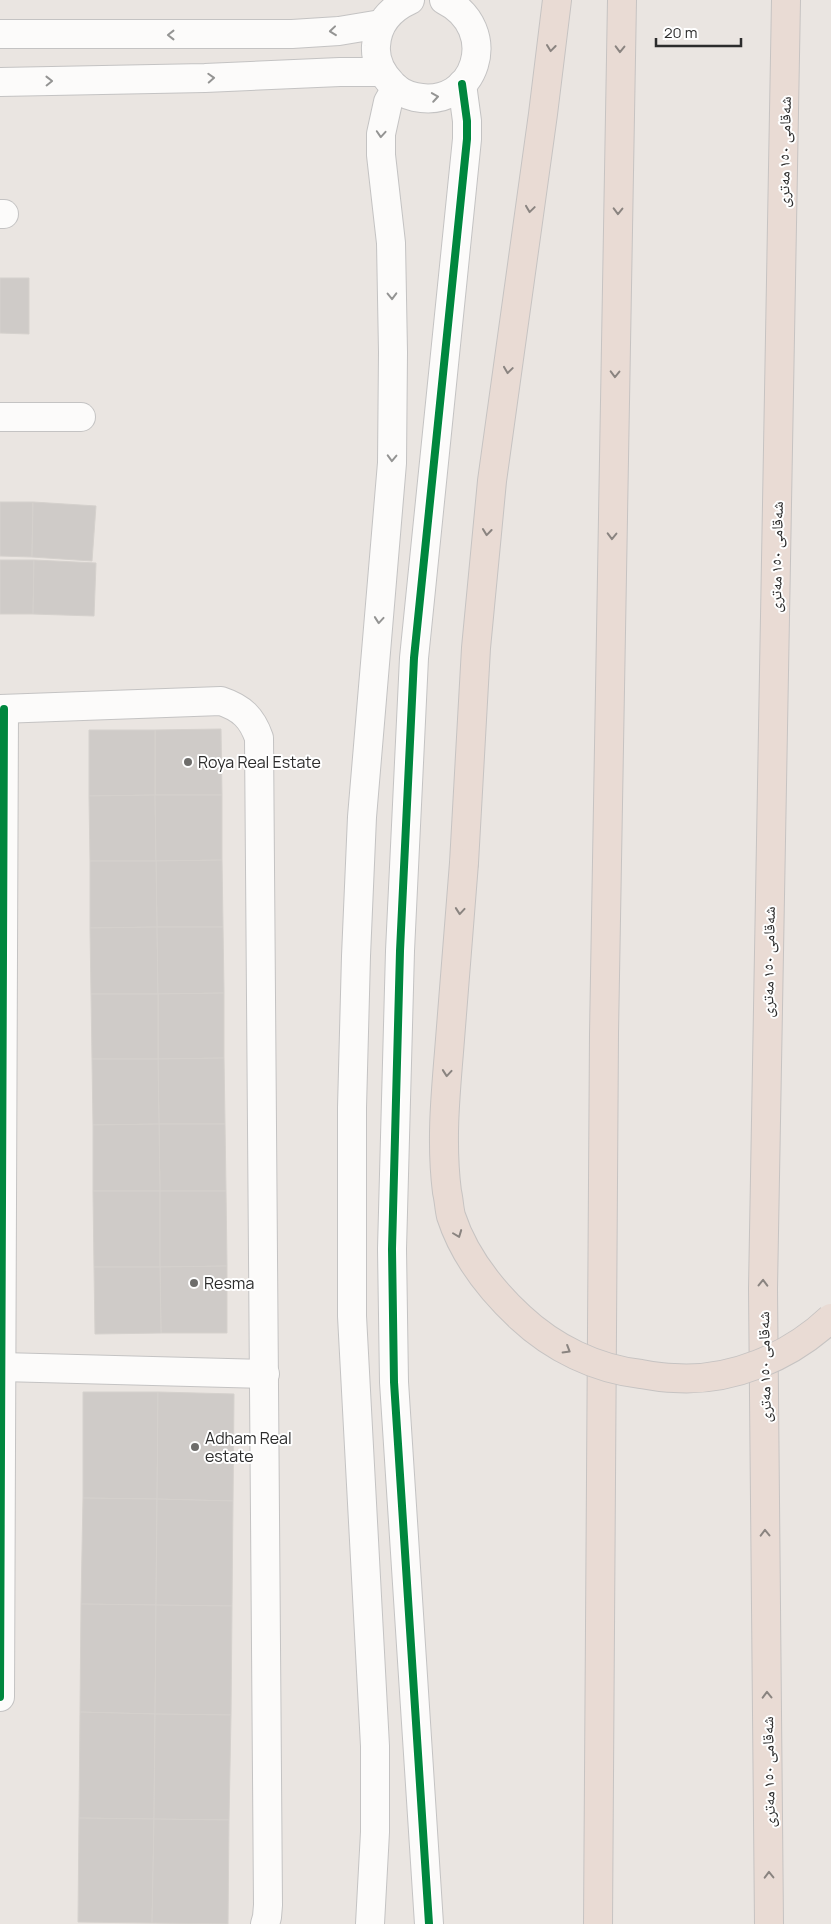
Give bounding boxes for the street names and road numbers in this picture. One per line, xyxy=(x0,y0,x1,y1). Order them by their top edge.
street label: شەقامی ١٥٠ مەتری xyxy=(772,96,796,208)
street label: شەقامی ١٥٠ مەتری xyxy=(764,501,788,613)
street label: شەقامی ١٥٠ مەتری xyxy=(756,906,780,1018)
street label: شەقامی ١٥٠ مەتری xyxy=(752,1311,776,1423)
street label: شەقامی ١٥٠ مەتری xyxy=(756,1716,780,1828)

